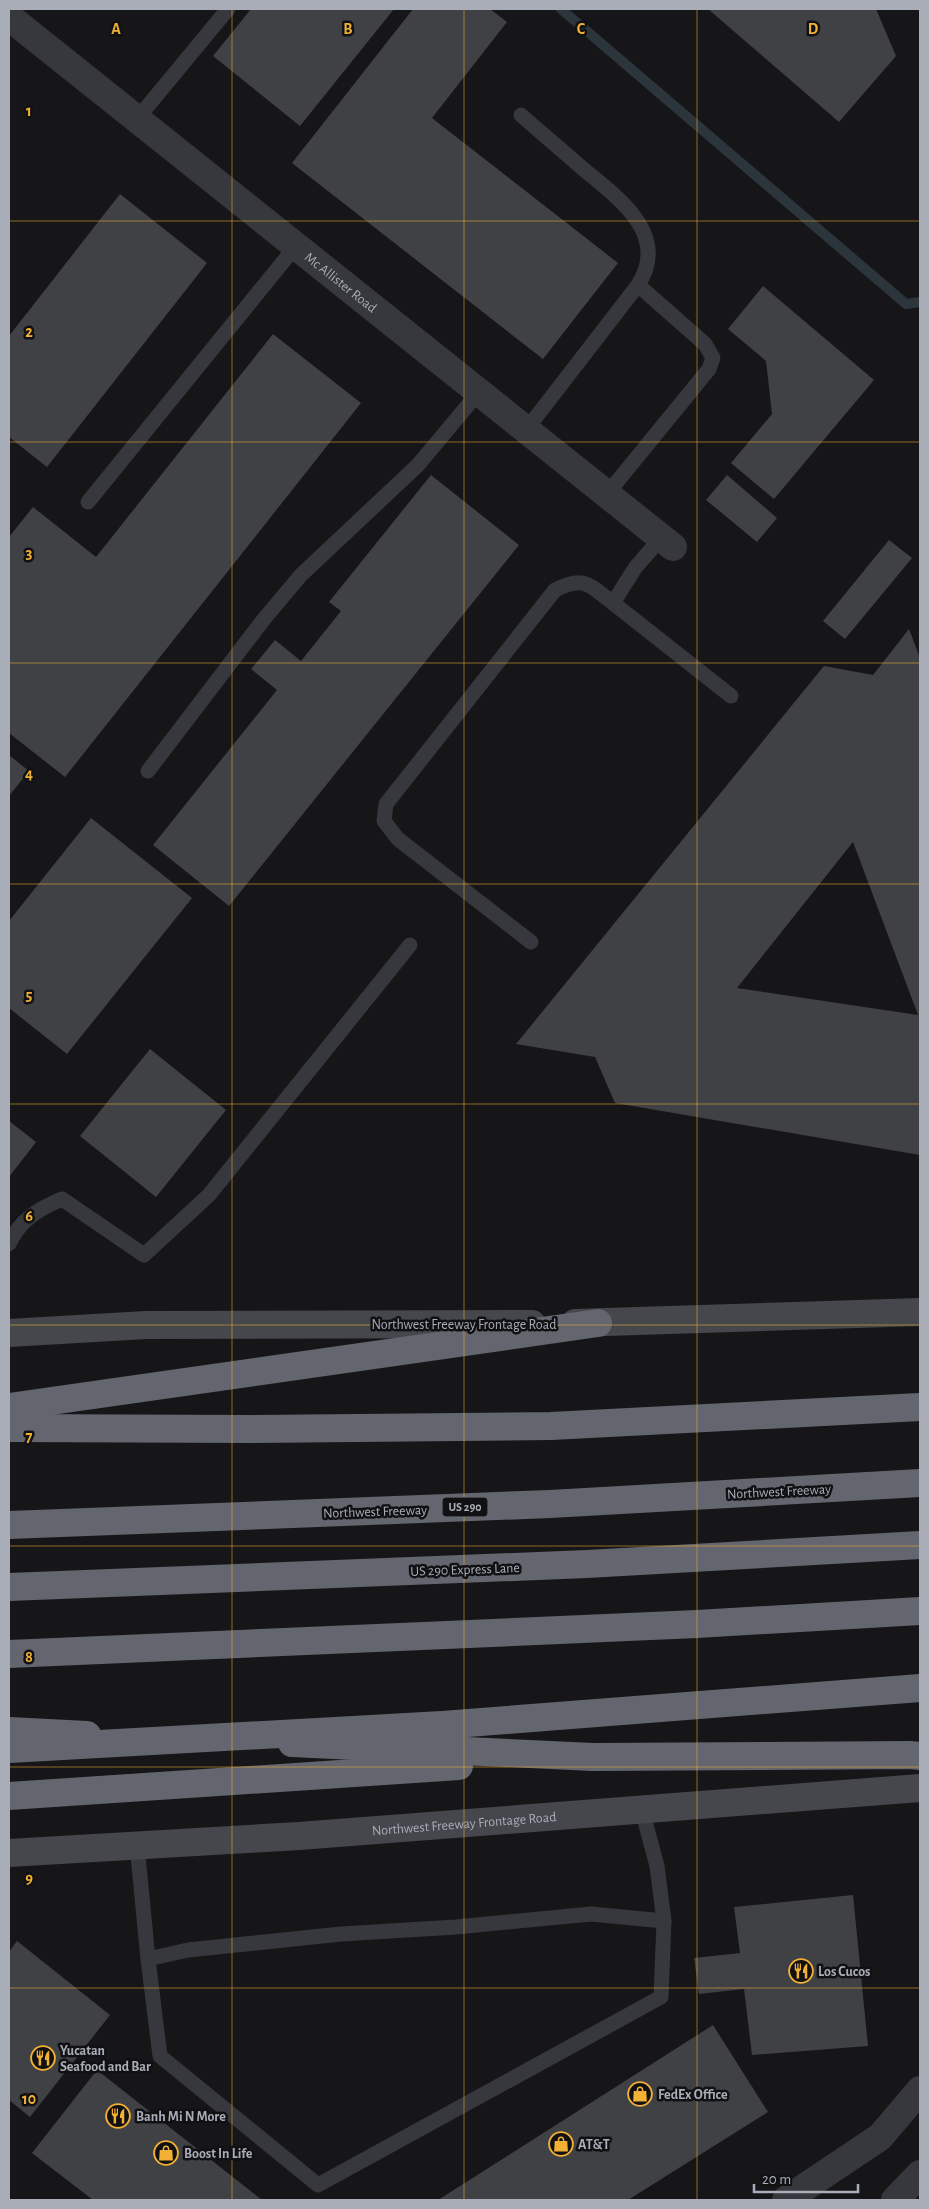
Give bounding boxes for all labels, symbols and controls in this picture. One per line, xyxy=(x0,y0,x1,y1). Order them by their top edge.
text: A xyxy=(111,21,121,37)
text: B xyxy=(343,21,353,37)
text: C xyxy=(577,21,586,37)
text: D xyxy=(808,21,819,37)
text: 1 xyxy=(26,103,32,119)
street label: Mc Allister Road xyxy=(302,250,379,316)
text: 2 xyxy=(25,324,33,340)
text: 3 xyxy=(26,545,33,561)
text: 4 xyxy=(25,766,33,782)
text: 5 xyxy=(26,987,33,1003)
text: 6 xyxy=(25,1208,33,1224)
street label: Northwest Freeway Frontage Road xyxy=(372,1318,556,1332)
text: 7 xyxy=(26,1429,33,1445)
street label: Northwest Freeway xyxy=(727,1482,831,1502)
road number: US 290 xyxy=(442,1498,488,1516)
street label: Northwest Freeway xyxy=(323,1503,427,1521)
street label: US 290 Express Lane xyxy=(410,1561,520,1579)
text: 8 xyxy=(25,1649,33,1665)
street label: Northwest Freeway Frontage Road xyxy=(371,1810,557,1838)
text: 9 xyxy=(25,1870,33,1886)
restaurant icon: Los Cucos xyxy=(788,1958,814,1984)
place label: Los Cucos xyxy=(818,1965,870,1979)
place label: Yucatan Seafood and Bar xyxy=(60,2044,151,2074)
restaurant icon: Yucatan Seafood and Bar xyxy=(30,2045,56,2071)
shop icon: FedEx Office xyxy=(627,2081,653,2107)
place label: FedEx Office xyxy=(658,2088,728,2102)
text: 10 xyxy=(22,2091,36,2107)
restaurant icon: Banh Mi N More xyxy=(105,2103,131,2129)
place label: Banh Mi N More xyxy=(136,2110,226,2124)
shop icon: AT&T xyxy=(548,2131,574,2157)
place label: AT&T xyxy=(578,2138,610,2152)
shop icon: Boost In Life xyxy=(153,2140,179,2166)
place label: Boost In Life xyxy=(184,2147,253,2161)
scale bar xyxy=(754,2162,858,2194)
text: 20 m xyxy=(762,2172,791,2187)

